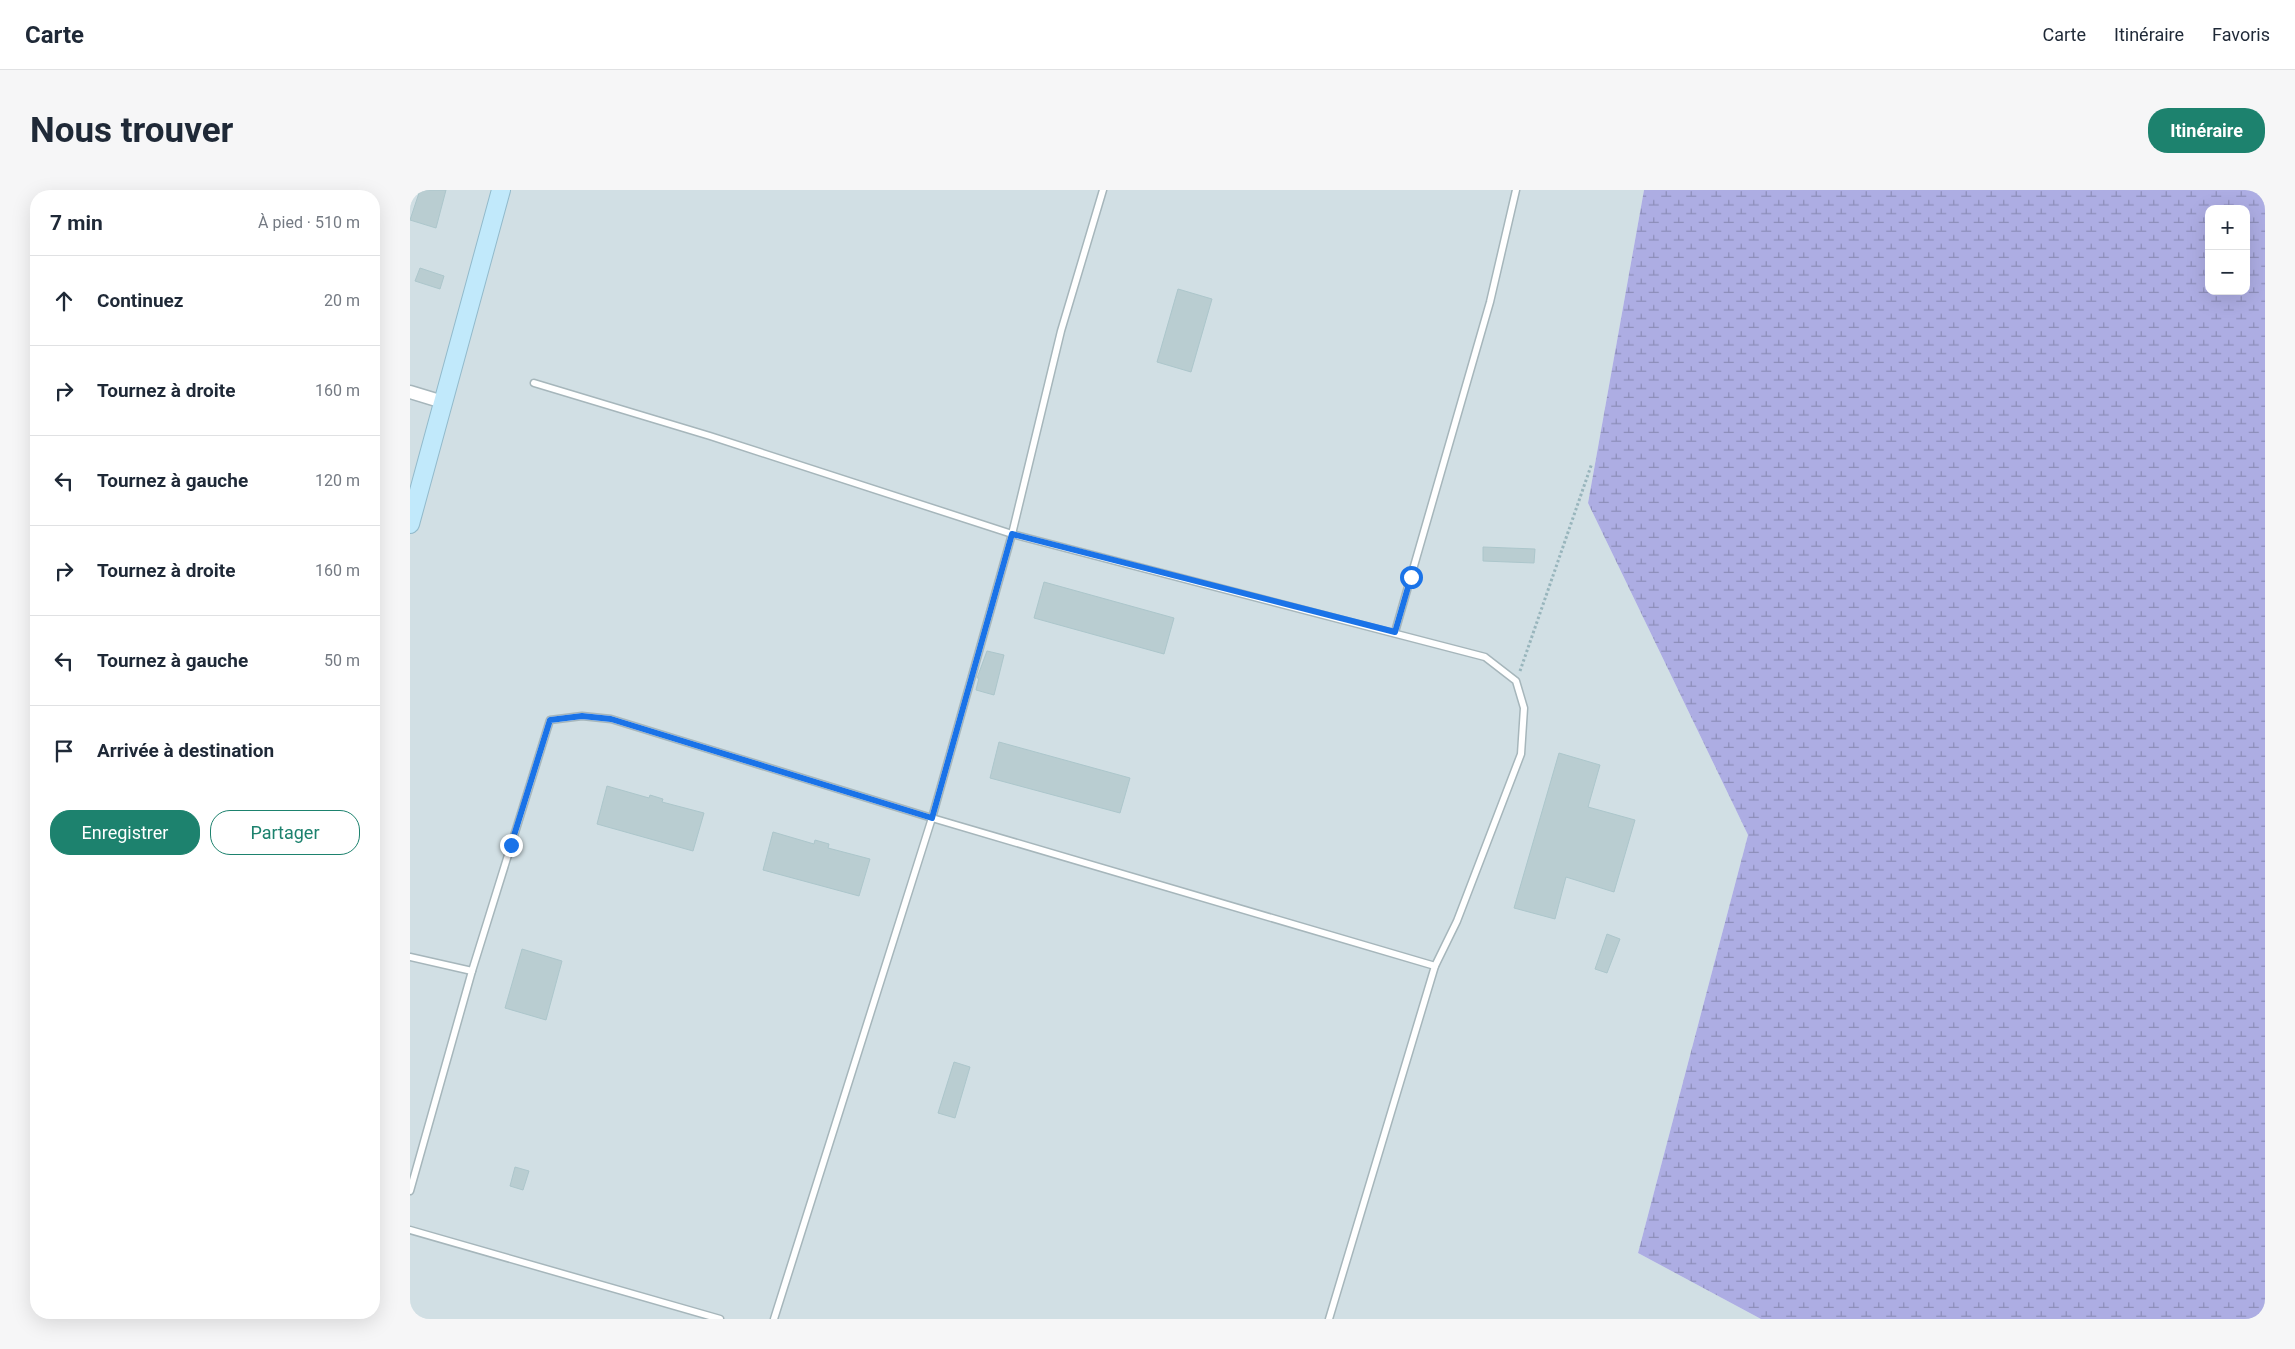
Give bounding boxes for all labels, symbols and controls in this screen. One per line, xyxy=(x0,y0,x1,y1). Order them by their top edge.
text: Carte xyxy=(25,21,84,49)
text: Carte xyxy=(2043,24,2086,45)
text: Itinéraire xyxy=(2114,24,2184,45)
text: Favoris xyxy=(2212,24,2270,45)
button: Itinéraire xyxy=(2148,108,2265,153)
text: Nous trouver xyxy=(30,110,233,151)
map controls xyxy=(2205,205,2250,295)
button: + xyxy=(2205,205,2250,250)
text: 7 min xyxy=(50,211,103,235)
text: À pied · 510 m xyxy=(258,213,360,232)
button: − xyxy=(2205,250,2250,295)
icon: ahead xyxy=(50,287,78,315)
text: Continuez xyxy=(97,289,183,312)
text: 20 m xyxy=(324,291,360,310)
icon: right xyxy=(50,377,78,405)
text: Tournez à droite xyxy=(97,379,236,402)
text: 160 m xyxy=(315,381,360,400)
icon: left xyxy=(50,467,78,495)
text: Tournez à gauche xyxy=(97,469,248,492)
text: 120 m xyxy=(315,471,360,490)
icon: right xyxy=(50,557,78,585)
text: Tournez à droite xyxy=(97,559,236,582)
text: 160 m xyxy=(315,561,360,580)
route start xyxy=(1400,566,1423,589)
icon: left xyxy=(50,647,78,675)
text: Tournez à gauche xyxy=(97,649,248,672)
text: 50 m xyxy=(324,651,360,670)
icon: arrive xyxy=(50,737,78,765)
text: Arrivée à destination xyxy=(97,739,274,762)
button: Enregistrer xyxy=(50,810,200,855)
button: Partager xyxy=(210,810,360,855)
route end xyxy=(500,834,523,857)

